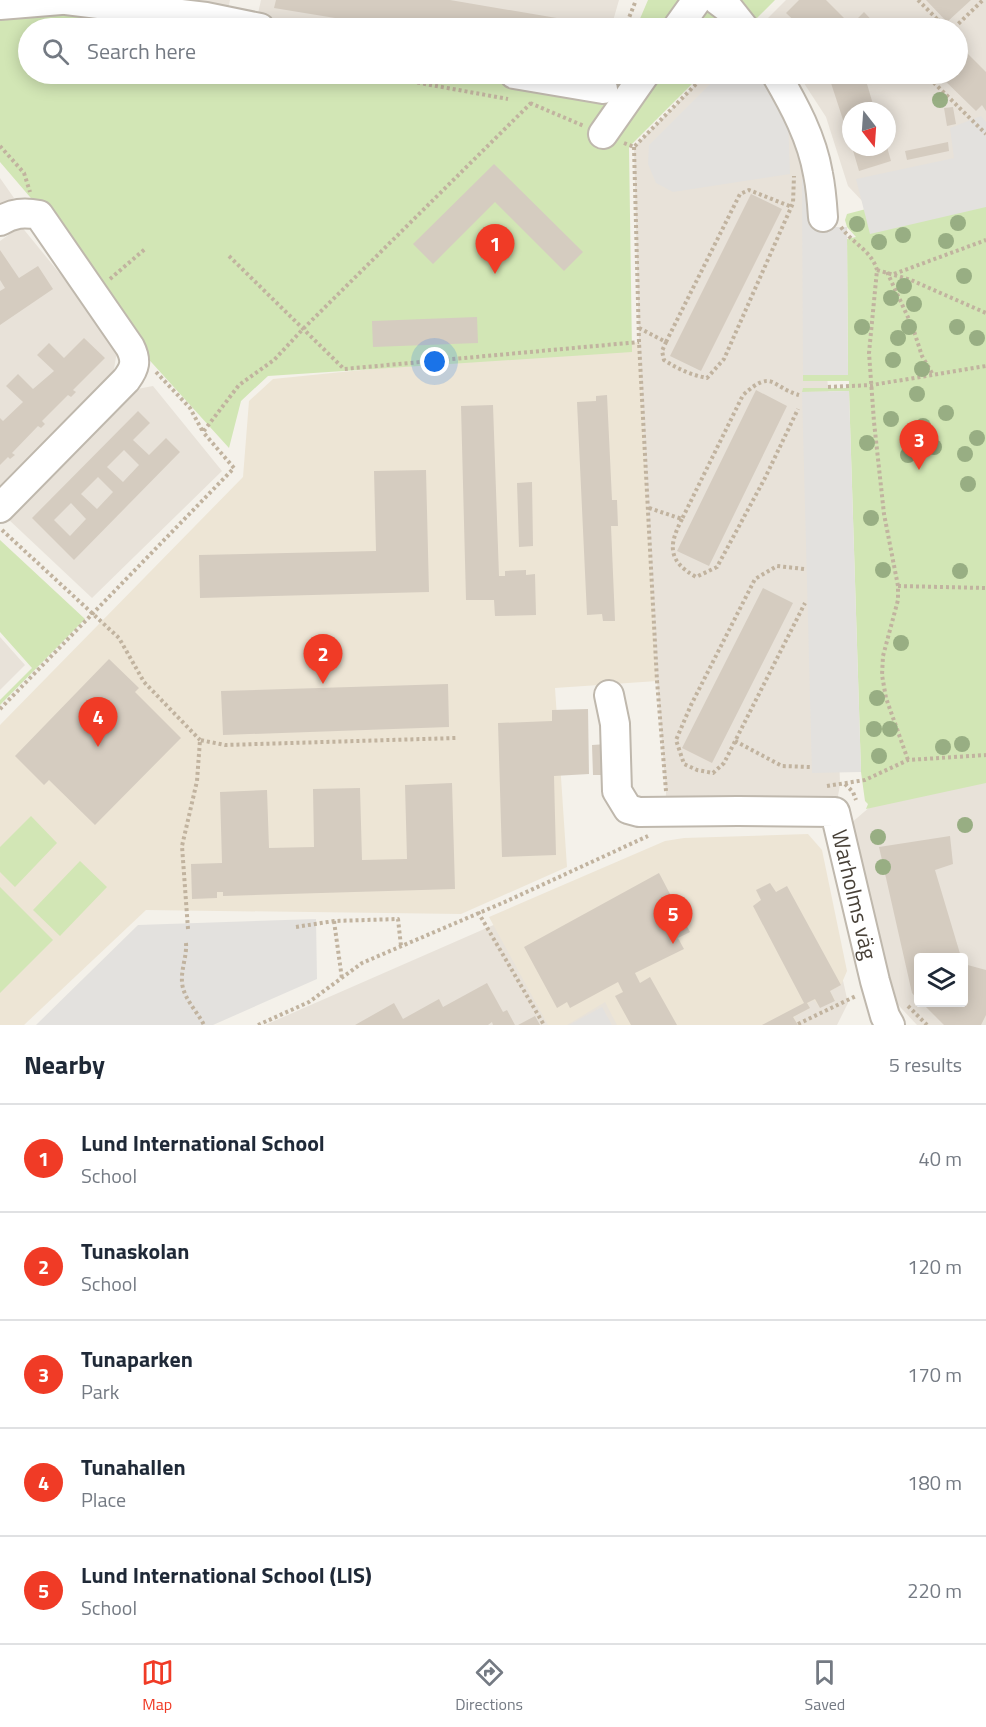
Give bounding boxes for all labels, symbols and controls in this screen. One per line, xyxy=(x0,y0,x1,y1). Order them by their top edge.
search box xyxy=(18,18,968,84)
text: Search here xyxy=(87,34,196,68)
icon: search xyxy=(39,35,72,68)
north arrow xyxy=(842,102,896,156)
pin: 1 xyxy=(476,224,514,274)
your location xyxy=(420,347,449,376)
pin: 3 xyxy=(900,420,938,470)
pin: 2 xyxy=(304,634,342,684)
pin: 4 xyxy=(78,698,118,747)
street label: Warholms väg xyxy=(823,826,886,963)
pin: 5 xyxy=(654,894,692,944)
map controls xyxy=(914,953,968,1007)
button: layers xyxy=(914,953,968,1007)
text: Nearby xyxy=(24,1045,105,1084)
text: 5 results xyxy=(889,1049,962,1080)
text: Lund International School xyxy=(81,1126,325,1160)
text: 1 xyxy=(38,1143,49,1174)
text: 40 m xyxy=(918,1143,962,1174)
text: School xyxy=(81,1160,137,1191)
text: Tunaskolan xyxy=(81,1234,190,1268)
text: 2 xyxy=(38,1251,49,1282)
text: 120 m xyxy=(907,1251,962,1282)
text: School xyxy=(81,1268,137,1299)
text: Tunaparken xyxy=(81,1342,193,1376)
text: 3 xyxy=(38,1359,49,1390)
text: 170 m xyxy=(907,1359,962,1390)
text: Park xyxy=(81,1376,119,1407)
text: Tunahallen xyxy=(81,1450,186,1484)
text: 4 xyxy=(38,1467,49,1498)
text: 180 m xyxy=(907,1467,962,1498)
text: Place xyxy=(81,1484,126,1515)
text: Lund International School (LIS) xyxy=(81,1558,372,1592)
text: 5 xyxy=(38,1575,49,1606)
text: 220 m xyxy=(907,1575,962,1606)
text: School xyxy=(81,1592,137,1623)
tab: Map xyxy=(141,1656,174,1716)
tab: Directions xyxy=(455,1656,523,1716)
tab: Saved xyxy=(805,1656,845,1716)

